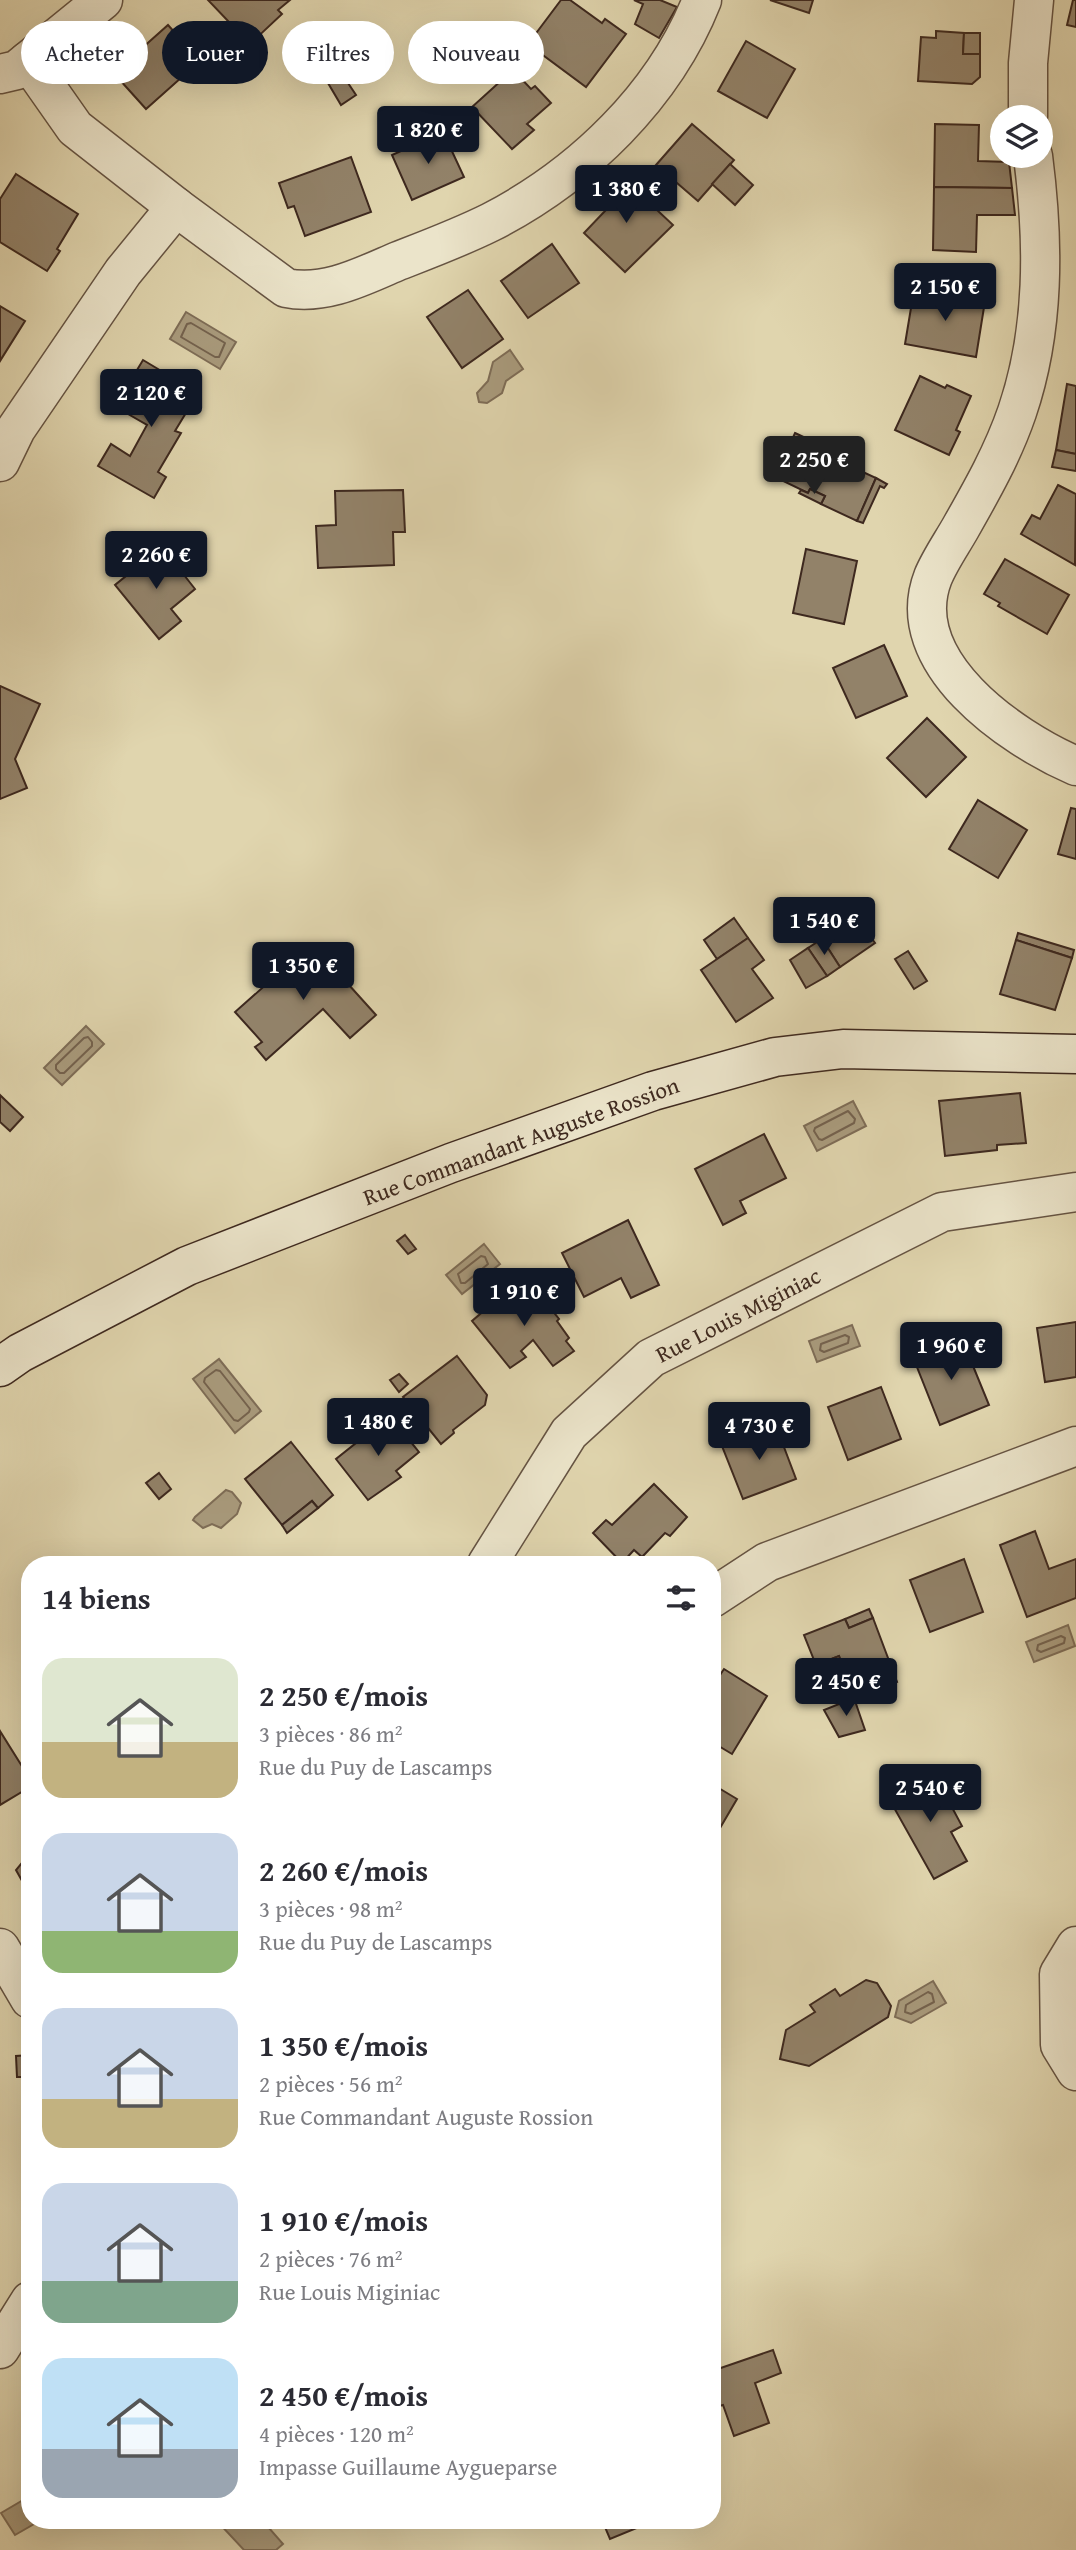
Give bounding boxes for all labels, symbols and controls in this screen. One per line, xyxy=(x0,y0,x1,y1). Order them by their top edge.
chip: Acheter xyxy=(21,21,148,84)
chip: Louer xyxy=(162,21,268,84)
chip: Filtres xyxy=(282,21,394,84)
chip: Nouveau xyxy=(408,21,544,84)
map controls xyxy=(990,105,1053,168)
button: layers xyxy=(990,105,1053,168)
pin: 1 820 € xyxy=(363,106,493,166)
text: 1 820 € xyxy=(393,112,463,145)
pin: 1 380 € xyxy=(561,166,691,225)
text: 1 380 € xyxy=(591,171,661,204)
pin: 2 150 € xyxy=(880,264,1010,323)
text: 2 150 € xyxy=(910,269,980,302)
pin: 2 120 € xyxy=(86,370,216,429)
text: 2 120 € xyxy=(116,375,186,408)
pin: 2 250 € xyxy=(749,436,879,496)
text: 2 250 € xyxy=(779,442,849,475)
pin: 2 260 € xyxy=(91,532,221,591)
text: 2 260 € xyxy=(121,537,191,570)
pin: 1 540 € xyxy=(759,898,889,957)
text: 1 540 € xyxy=(789,903,859,936)
pin: 1 350 € xyxy=(238,942,368,1002)
text: 1 350 € xyxy=(268,948,338,981)
street label: Rue Commandant Auguste Rossion xyxy=(358,1068,684,1213)
street label: Rue Louis Miginiac xyxy=(650,1259,826,1370)
pin: 1 910 € xyxy=(459,1268,589,1328)
text: 1 910 € xyxy=(489,1274,559,1307)
pin: 1 960 € xyxy=(886,1322,1016,1382)
text: 1 960 € xyxy=(916,1328,986,1361)
pin: 1 480 € xyxy=(313,1398,443,1458)
pin: 4 730 € xyxy=(694,1402,824,1462)
text: 1 480 € xyxy=(343,1404,413,1437)
text: 4 730 € xyxy=(724,1408,794,1441)
text: 14 biens xyxy=(42,1576,151,1620)
icon: filters xyxy=(662,1579,700,1617)
pin: 2 450 € xyxy=(781,1658,911,1718)
text: 2 450 € xyxy=(811,1664,881,1697)
text: 2 250 €/mois xyxy=(259,1673,428,1717)
icon: home xyxy=(98,1686,182,1770)
text: 3 pièces · 86 m² xyxy=(259,1717,403,1750)
text: Rue du Puy de Lascamps xyxy=(259,1750,492,1783)
pin: 2 540 € xyxy=(865,1764,995,1824)
text: 2 540 € xyxy=(895,1770,965,1803)
text: 2 260 €/mois xyxy=(259,1848,428,1892)
icon: home xyxy=(98,1861,182,1945)
text: 3 pièces · 98 m² xyxy=(259,1892,403,1925)
text: Rue du Puy de Lascamps xyxy=(259,1925,492,1958)
text: 1 350 €/mois xyxy=(259,2023,428,2067)
icon: home xyxy=(98,2036,182,2120)
text: 2 pièces · 56 m² xyxy=(259,2067,403,2100)
text: Rue Commandant Auguste Rossion xyxy=(259,2100,593,2133)
text: 1 910 €/mois xyxy=(259,2198,428,2242)
icon: home xyxy=(98,2211,182,2295)
text: 2 pièces · 76 m² xyxy=(259,2242,403,2275)
text: Rue Louis Miginiac xyxy=(259,2275,440,2308)
text: 2 450 €/mois xyxy=(259,2373,428,2417)
icon: home xyxy=(98,2386,182,2470)
text: 4 pièces · 120 m² xyxy=(259,2417,414,2450)
text: Impasse Guillaume Aygueparse xyxy=(259,2450,557,2483)

